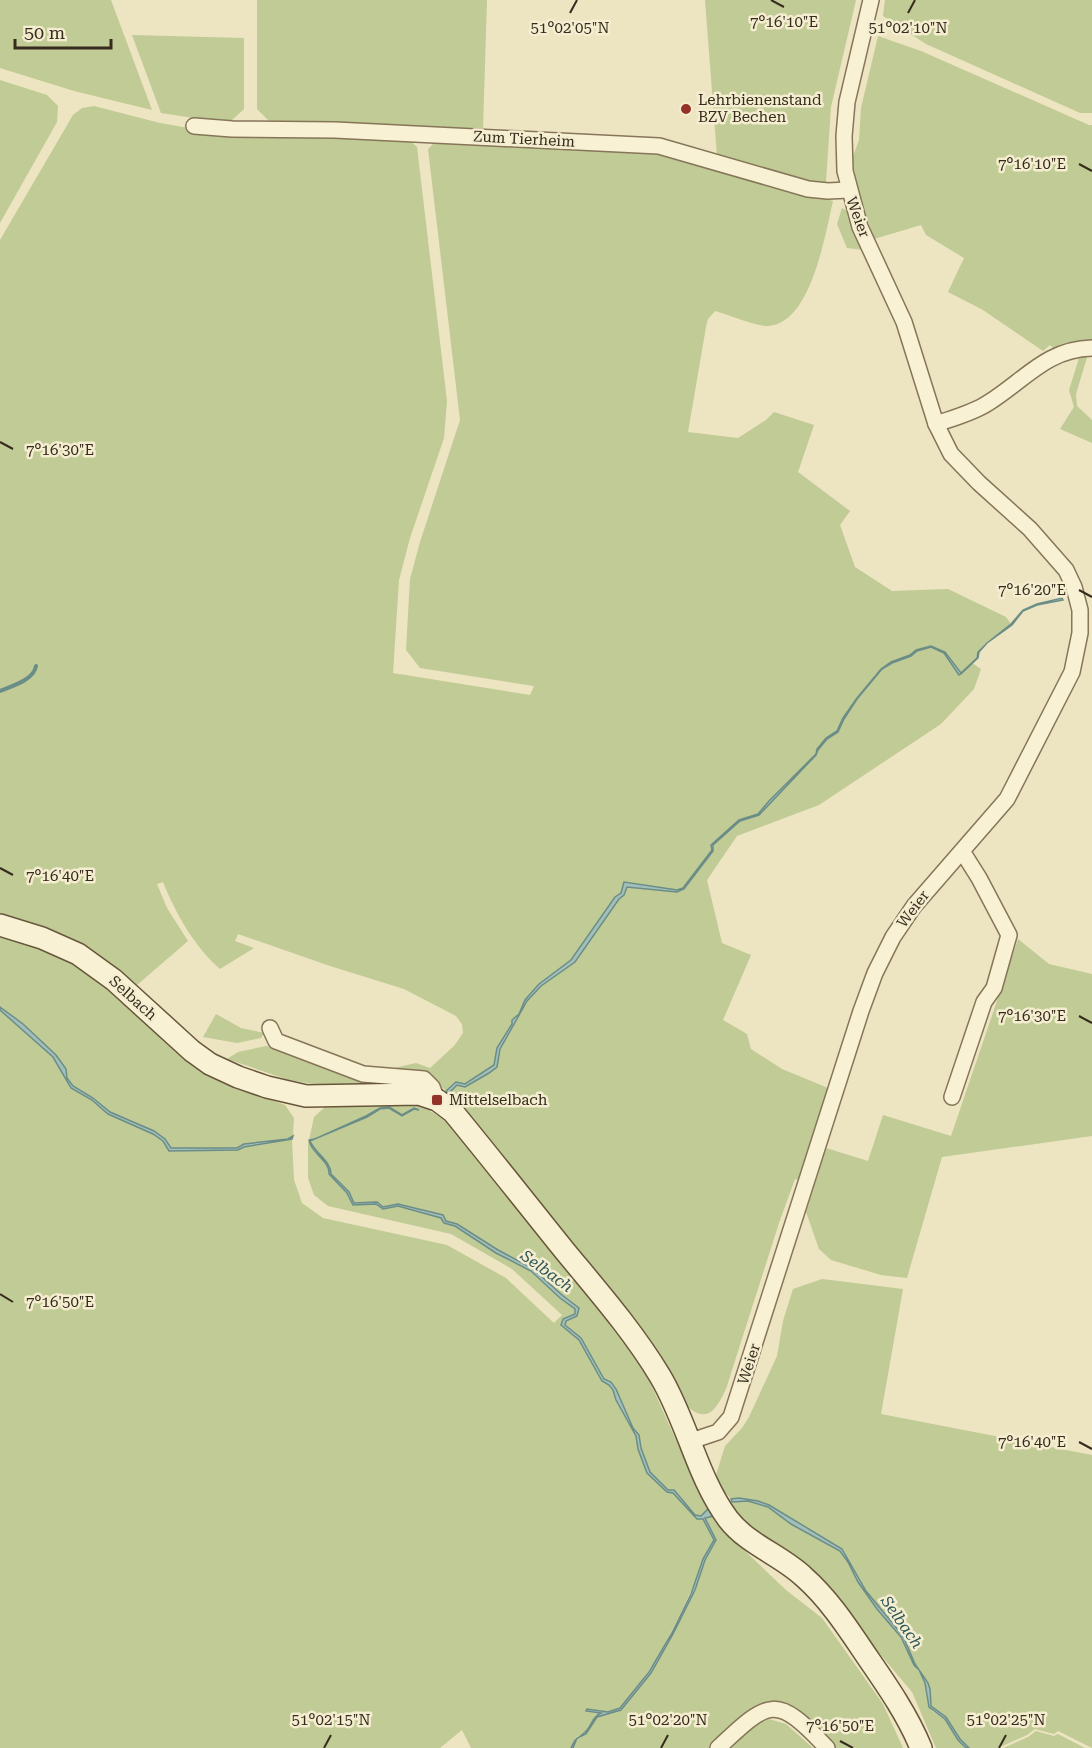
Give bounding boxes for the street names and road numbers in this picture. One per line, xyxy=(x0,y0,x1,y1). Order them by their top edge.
street label: Zum Tierheim xyxy=(473,127,576,151)
street label: Weier xyxy=(842,194,874,240)
street label: Weier xyxy=(893,887,933,931)
street label: Selbach xyxy=(105,972,161,1024)
street label: Weier xyxy=(734,1341,764,1387)

